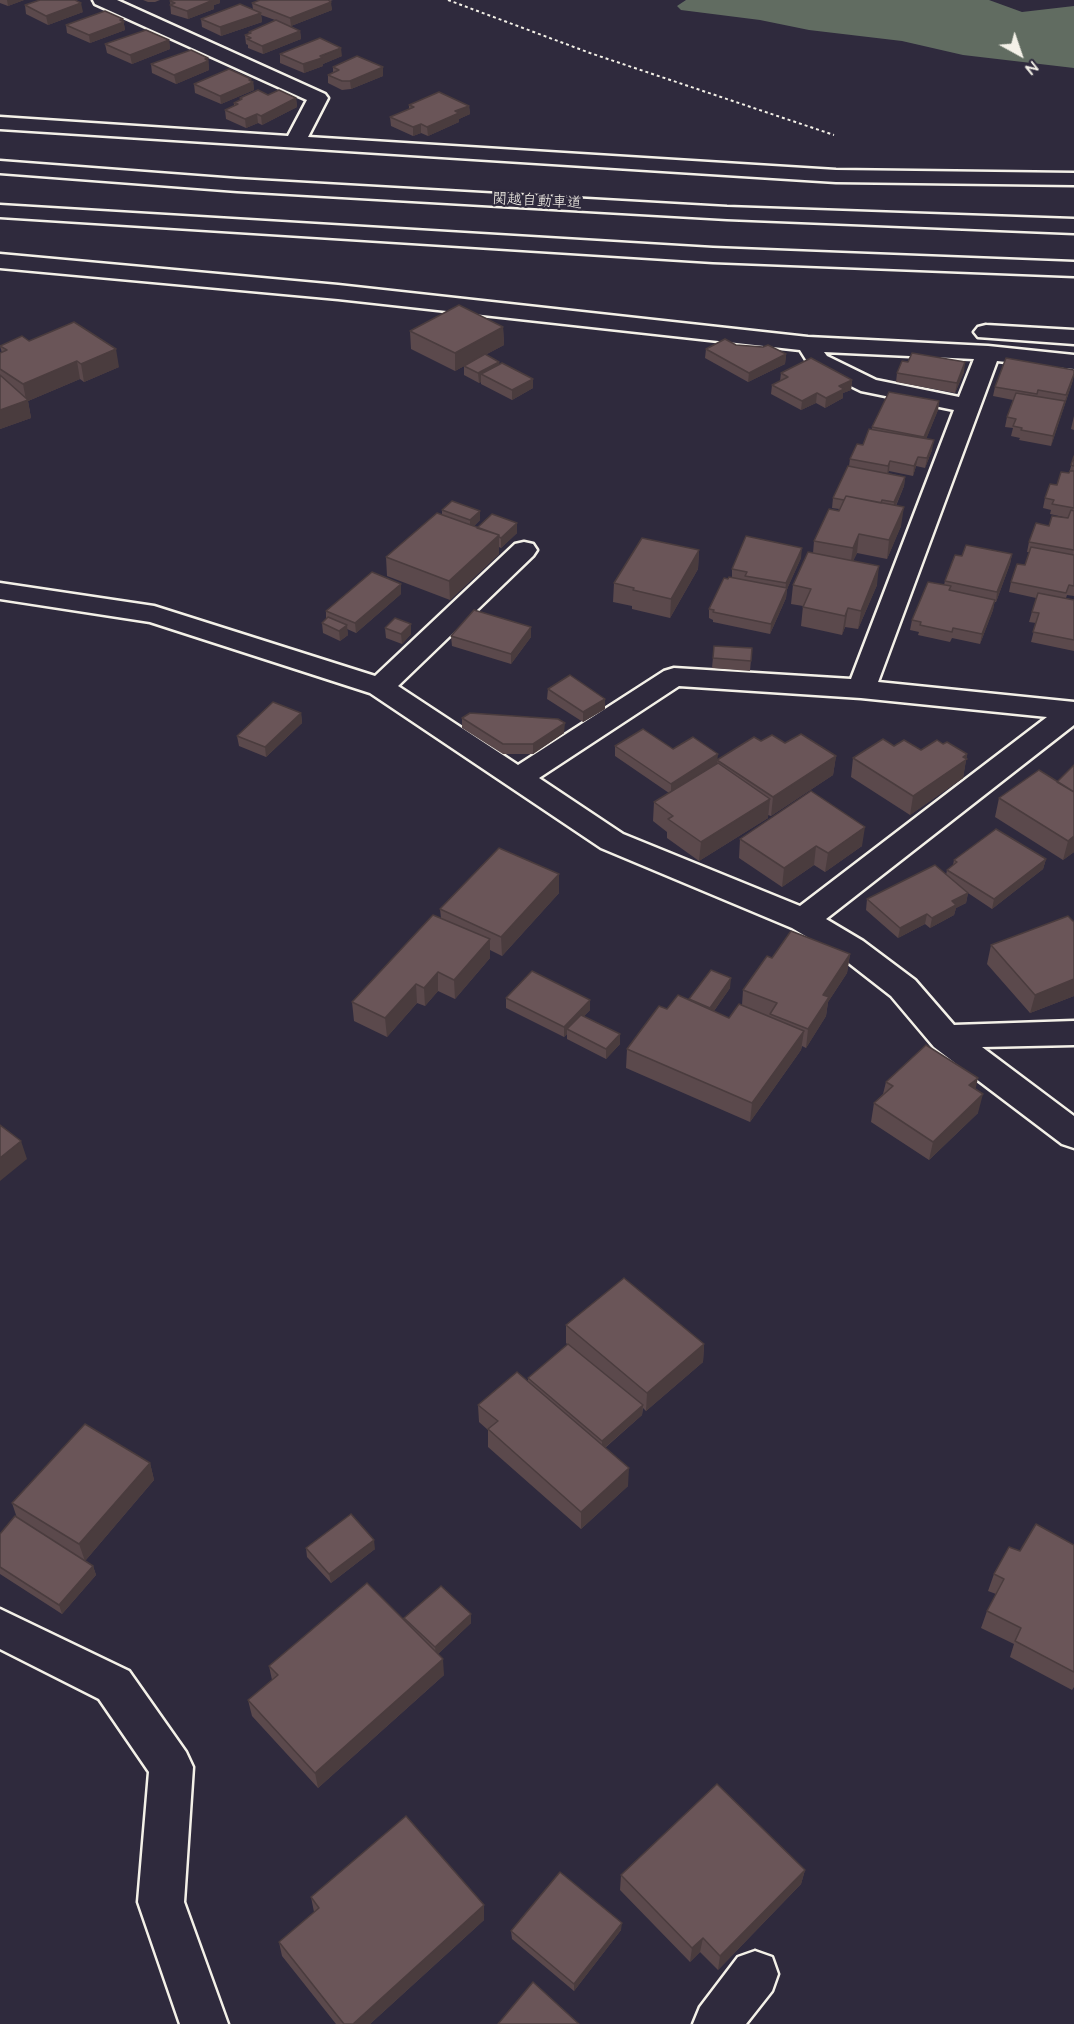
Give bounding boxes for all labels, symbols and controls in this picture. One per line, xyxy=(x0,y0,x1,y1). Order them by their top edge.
north arrow xyxy=(990,24,1050,84)
text: N xyxy=(1021,56,1042,79)
street label: 関越自動車道 xyxy=(492,191,582,213)

